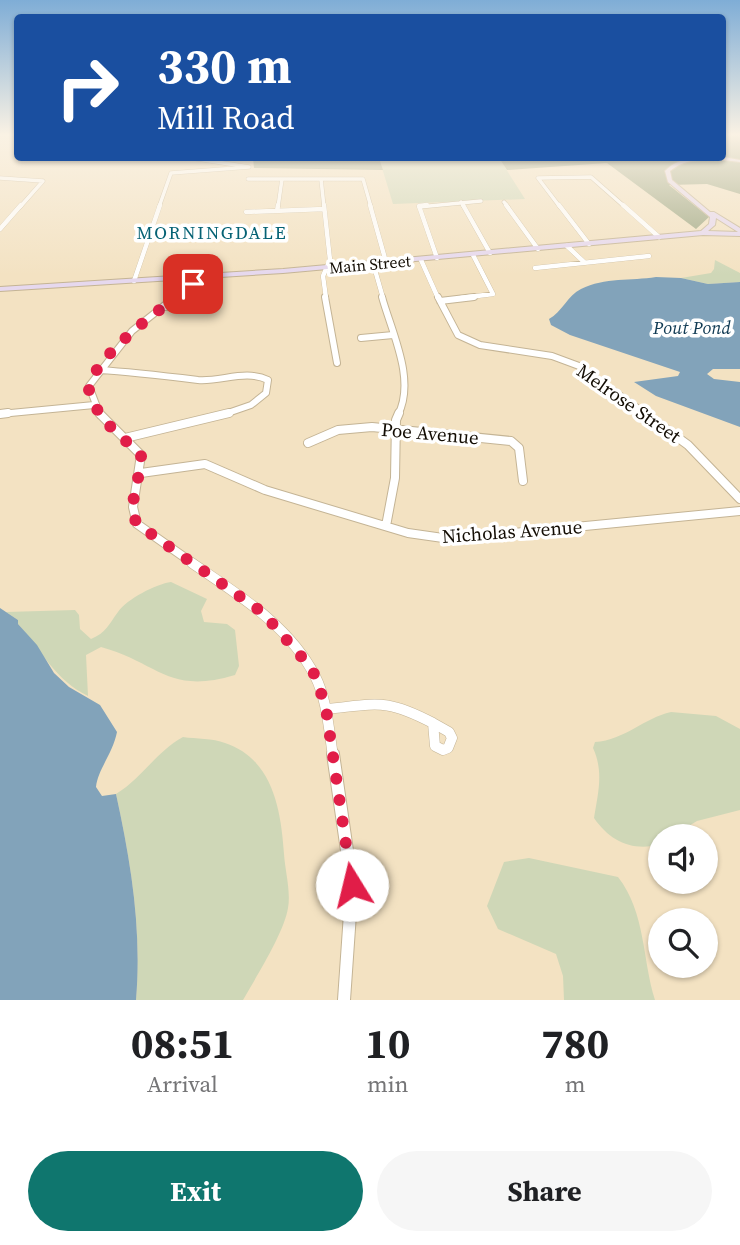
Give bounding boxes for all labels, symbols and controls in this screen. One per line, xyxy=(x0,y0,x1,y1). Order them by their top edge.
text: 330 m xyxy=(157,32,292,99)
icon: right xyxy=(42,42,133,133)
text: Mill Road xyxy=(157,96,294,140)
district label: MORNINGDALE xyxy=(136,220,288,245)
street label: Main Street xyxy=(328,249,413,279)
pin xyxy=(163,254,223,314)
icon: arrive xyxy=(174,265,212,303)
water label: Pout Pond xyxy=(652,315,731,340)
street label: Melrose Street xyxy=(572,357,687,449)
street label: Poe Avenue xyxy=(380,416,480,450)
street label: Nicholas Avenue xyxy=(441,513,583,549)
map controls xyxy=(648,824,718,978)
button: sound xyxy=(648,824,718,894)
position arrow xyxy=(315,848,389,922)
button: search xyxy=(648,908,718,978)
text: 08:51 xyxy=(131,1014,234,1072)
text: 10 xyxy=(365,1014,410,1072)
text: 780 xyxy=(541,1014,609,1072)
text: Arrival xyxy=(147,1068,218,1100)
text: min xyxy=(367,1068,408,1100)
text: m xyxy=(565,1068,586,1100)
button: Exit xyxy=(28,1151,363,1231)
button: Share xyxy=(377,1151,712,1231)

